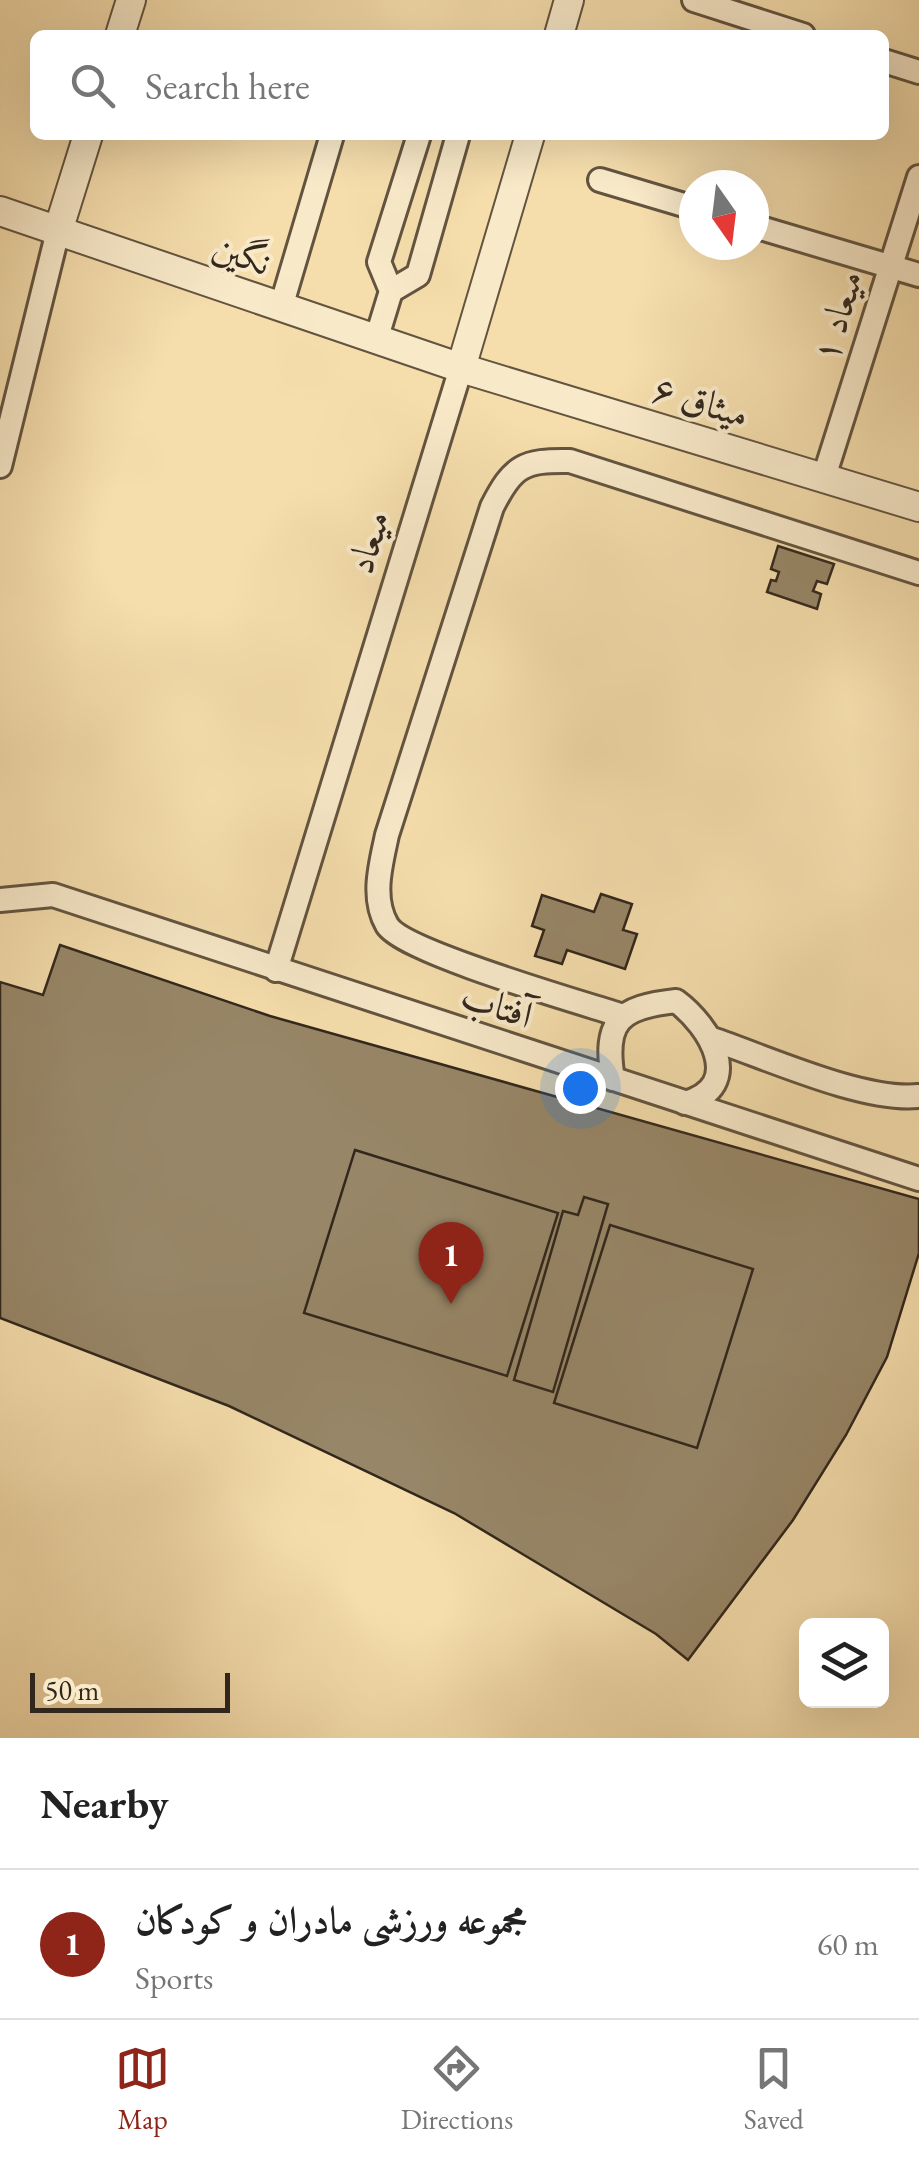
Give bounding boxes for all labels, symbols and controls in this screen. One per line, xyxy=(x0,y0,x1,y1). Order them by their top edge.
search box xyxy=(30,30,889,140)
icon: search xyxy=(65,58,120,113)
text: Search here xyxy=(145,61,310,110)
north arrow xyxy=(679,170,769,260)
street label: نگین xyxy=(207,221,278,286)
street label: میعاد ۱ xyxy=(799,264,874,368)
street label: میثاق ۶ xyxy=(647,363,755,438)
street label: میعاد xyxy=(335,504,400,580)
street label: آفتاب xyxy=(455,970,543,1040)
your location xyxy=(555,1063,606,1114)
pin: 1 xyxy=(418,1222,484,1304)
map controls xyxy=(799,1618,889,1708)
button: layers xyxy=(799,1618,889,1708)
scale bar xyxy=(30,1668,230,1712)
text: 50 m xyxy=(45,1672,99,1708)
text: Nearby xyxy=(40,1776,169,1831)
text: مجموعه ورزشی مادران و کودکان xyxy=(135,1895,527,1944)
text: 1 xyxy=(64,1923,81,1965)
text: 60 m xyxy=(817,1923,879,1965)
text: Sports xyxy=(135,1957,213,1999)
tab: Map xyxy=(115,2041,170,2137)
tab: Directions xyxy=(401,2041,513,2137)
tab: Saved xyxy=(744,2041,804,2137)

